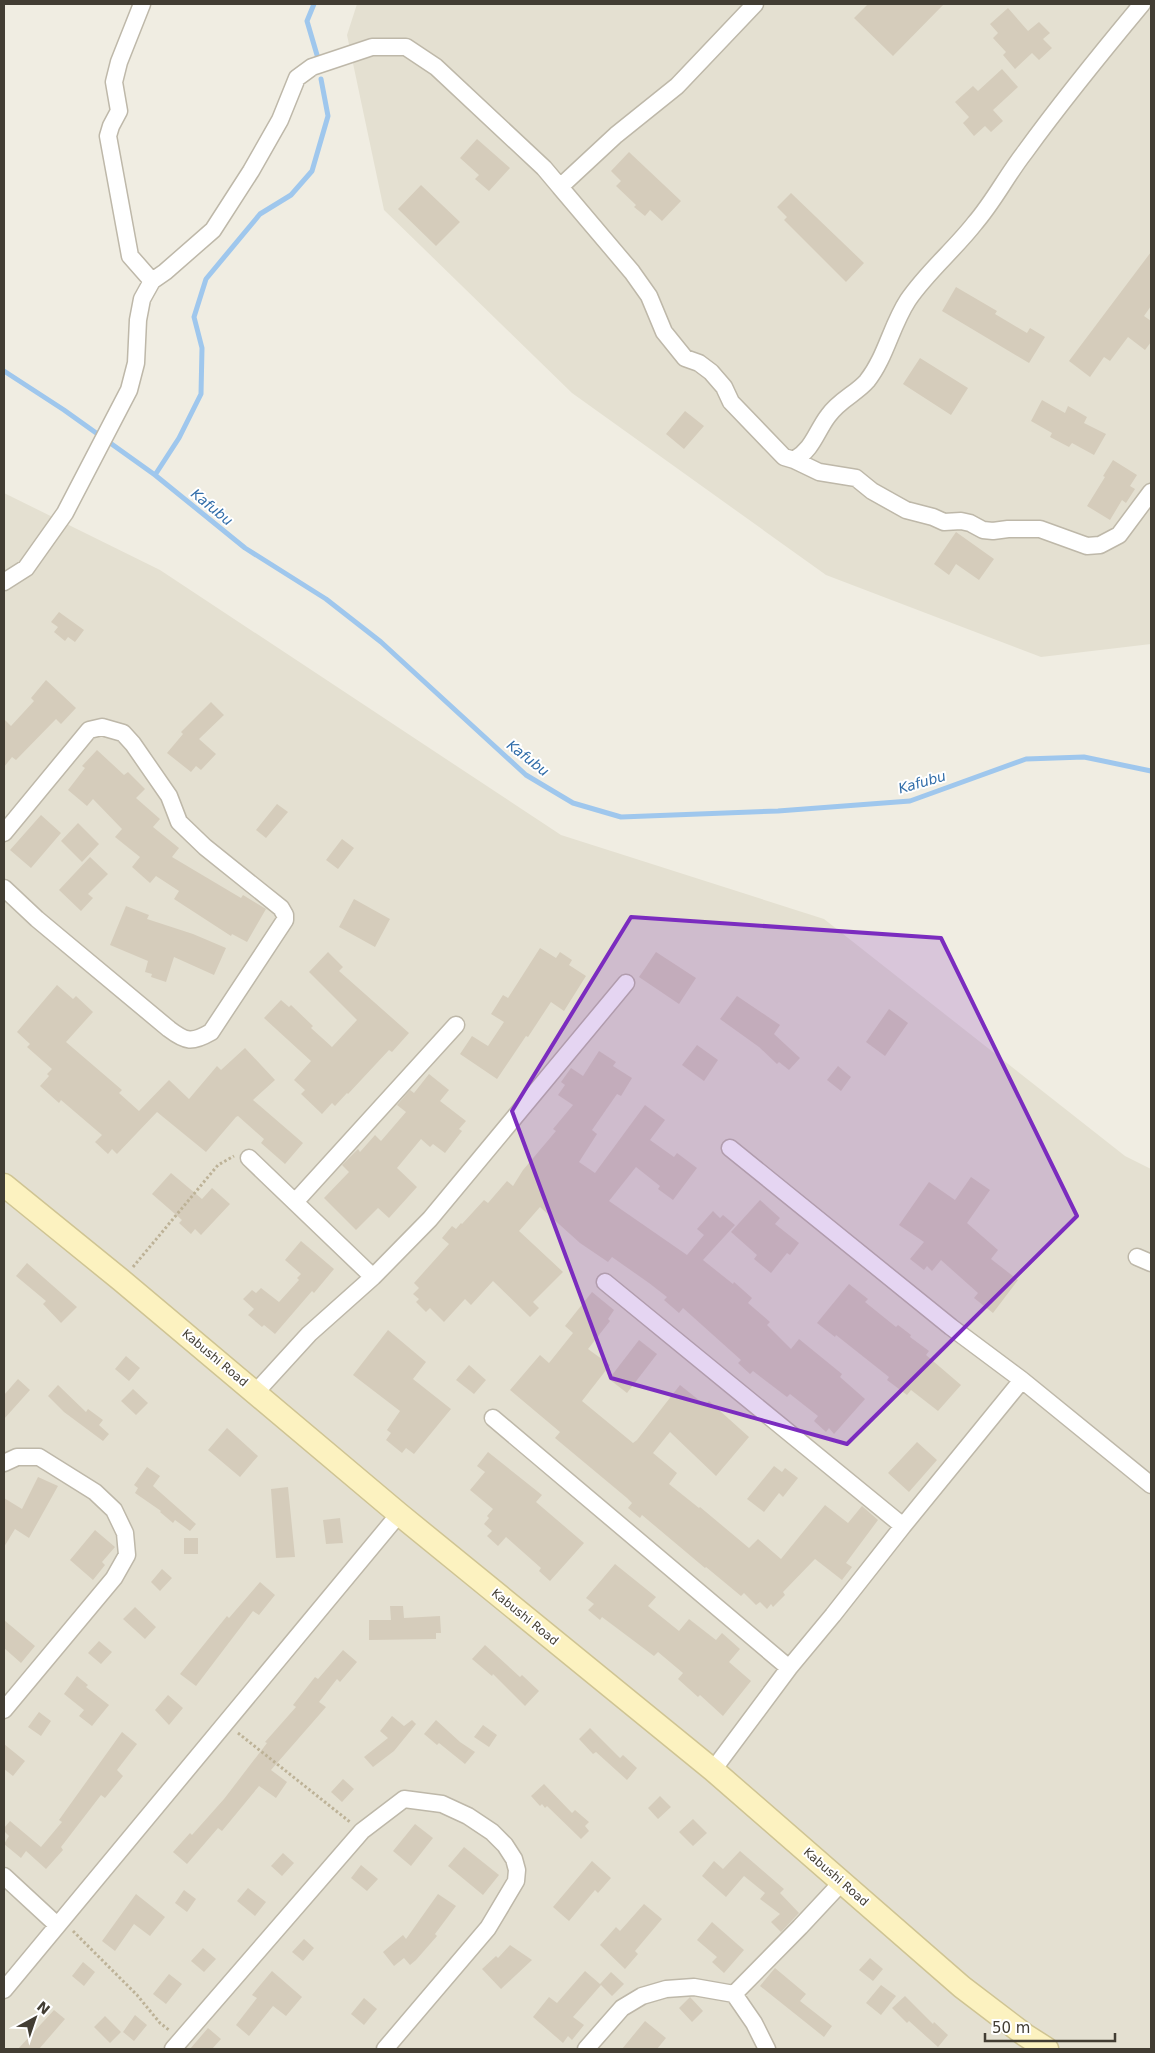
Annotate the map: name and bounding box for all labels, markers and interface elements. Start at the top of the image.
water label: Kafubu [188,485,236,529]
water label: Kafubu [504,737,552,779]
water label: Kafubu [896,768,948,796]
street label: Kabushi Road [179,1326,251,1390]
street label: Kabushi Road [489,1586,561,1648]
street label: Kabushi Road [801,1845,871,1909]
north arrow [10,1993,60,2043]
text: N [34,1998,53,2018]
scale bar [985,2010,1115,2042]
text: 50 m [992,2019,1030,2037]

